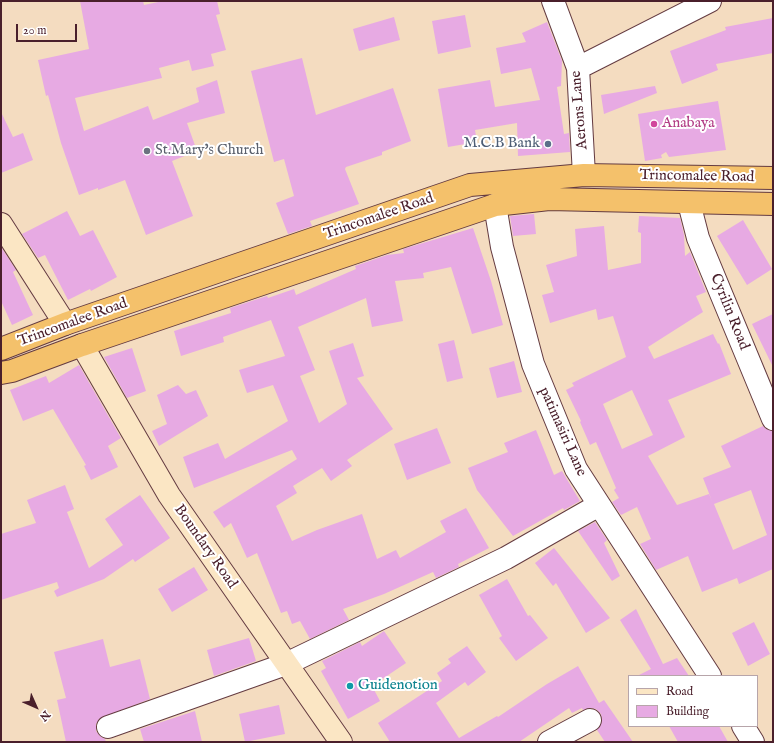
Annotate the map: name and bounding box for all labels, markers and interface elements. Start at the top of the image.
scale bar [18,16,79,42]
text: 20 m [23,23,46,38]
street label: Aerons Lane [568,70,592,150]
place label: Anabaya [662,115,715,133]
marker: Anabaya [649,119,659,129]
place label: M.C.B Bank [463,135,540,153]
marker: M.C.B Bank [543,139,553,149]
place label: St.Mary's Church [155,142,263,160]
marker: St.Mary's Church [142,146,152,156]
street label: Trincomalee Road [639,167,755,187]
street label: Trincomalee Road [322,190,436,244]
street label: Cyrilin Road [705,271,753,353]
street label: Trincomalee Road [16,295,130,351]
street label: patimasiri Lane [534,385,590,479]
street label: Boundary Road [169,502,241,592]
legend [628,675,758,727]
place label: Guidenotion [358,677,438,695]
marker: Guidenotion [345,681,355,691]
text: Road [666,684,693,699]
north arrow [16,687,56,727]
text: Building [666,704,709,719]
text: N [36,707,53,724]

